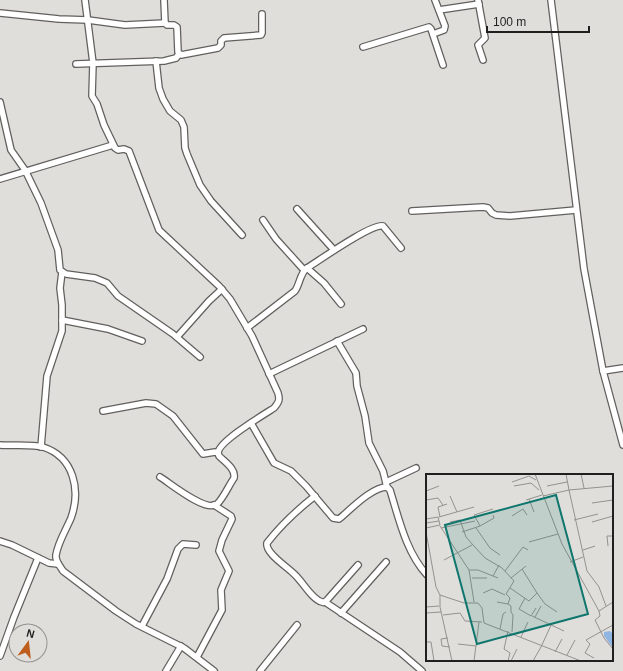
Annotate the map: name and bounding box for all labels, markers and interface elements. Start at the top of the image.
scale bar [487,8,589,34]
text: 100 m [493,15,526,29]
inset map [426,474,613,661]
north arrow [8,623,48,663]
text: N [25,627,36,640]

